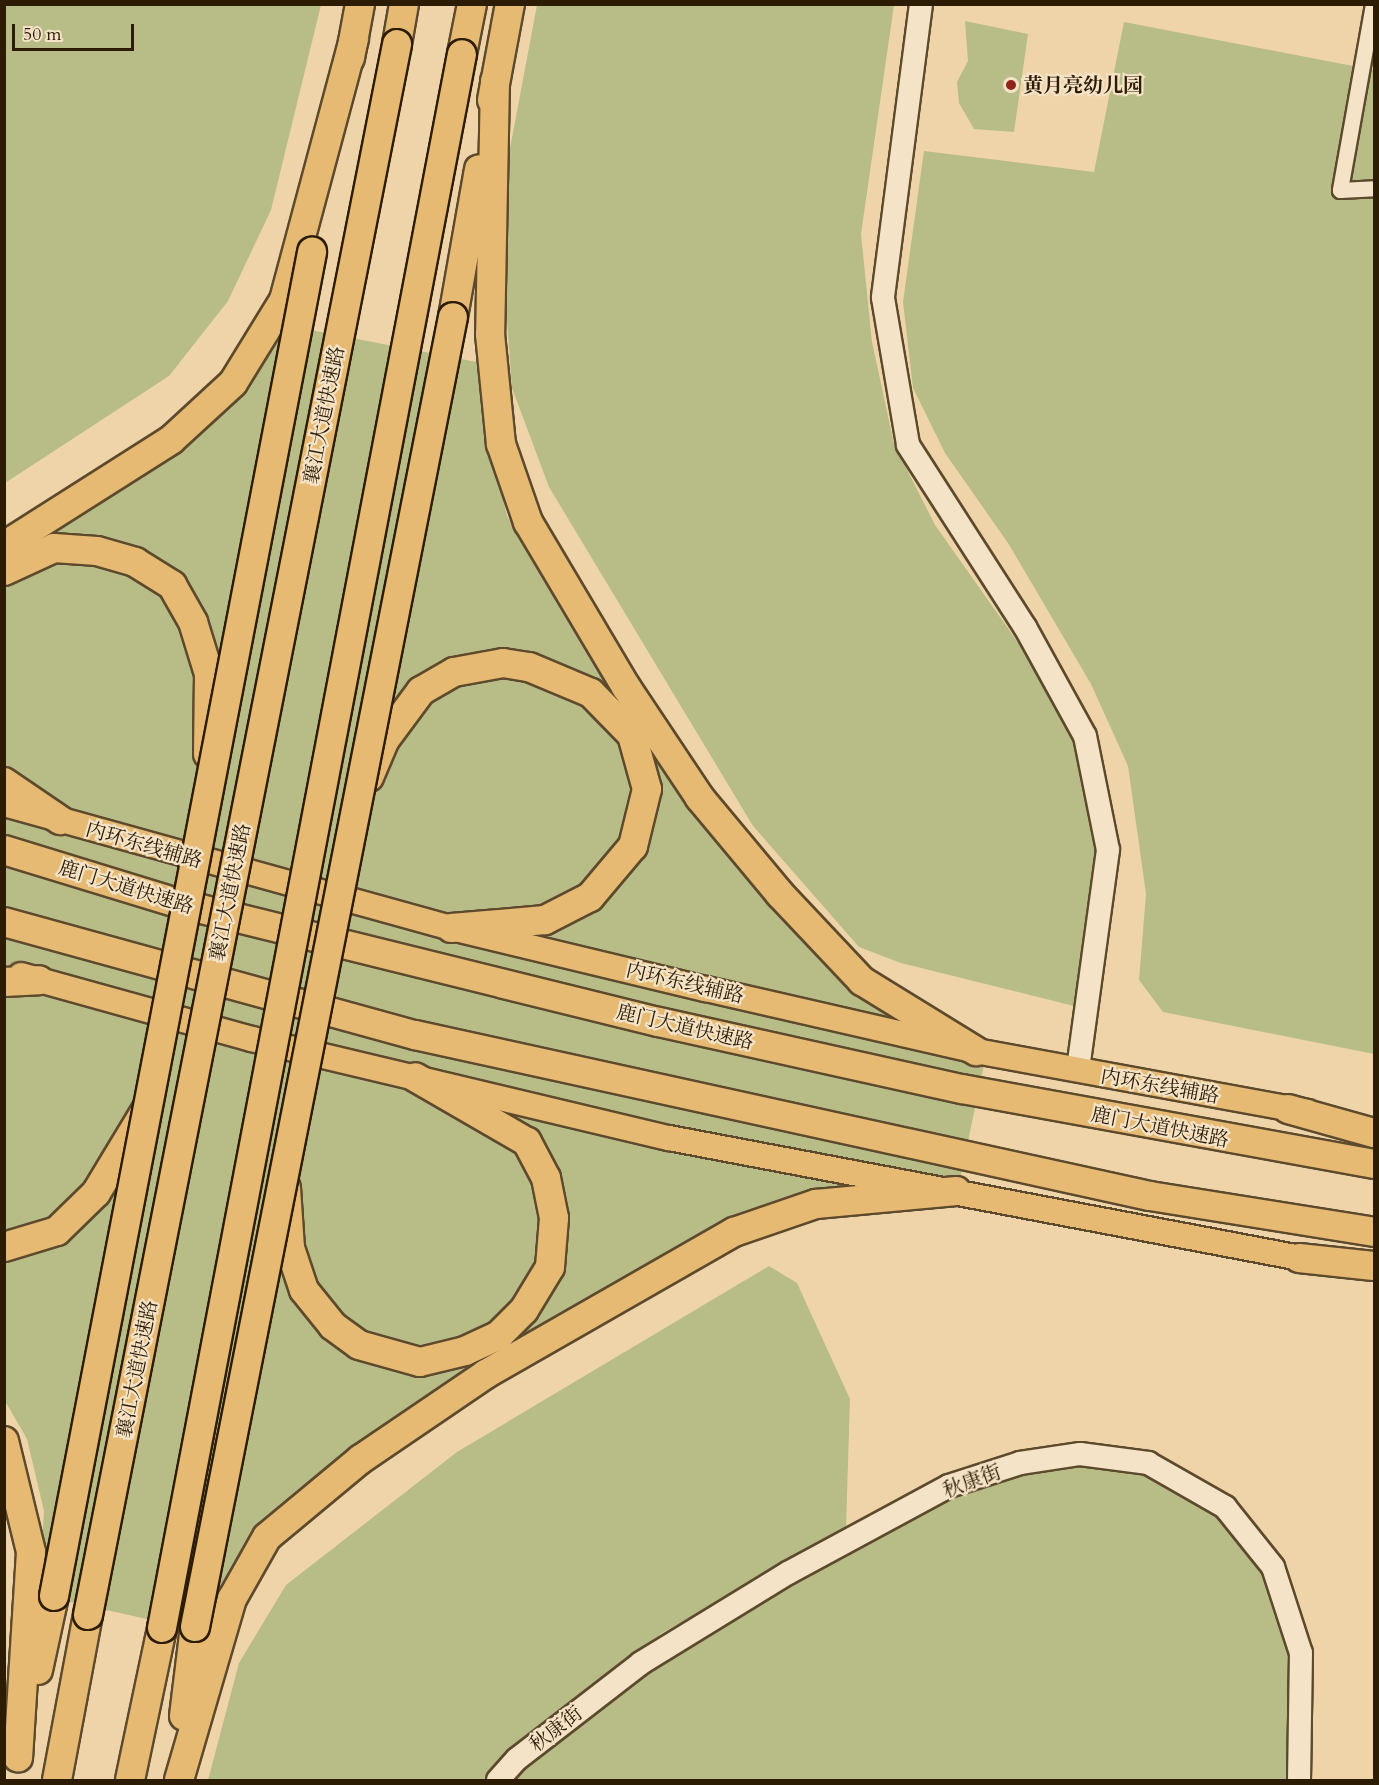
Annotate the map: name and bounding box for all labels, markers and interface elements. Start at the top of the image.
scale bar [15,12,136,50]
text: 50 m [23,22,62,47]
place label: 黄月亮幼儿园 [1023,73,1143,97]
marker: 黄月亮幼儿园 [1004,78,1018,92]
street label: 襄江大道快速路 [299,344,349,486]
street label: 内环东线辅路 [83,817,205,873]
street label: 襄江大道快速路 [205,821,255,963]
street label: 鹿门大道快速路 [56,855,196,919]
street label: 内环东线辅路 [624,958,746,1008]
street label: 鹿门大道快速路 [614,1000,756,1054]
street label: 内环东线辅路 [1099,1064,1221,1108]
street label: 鹿门大道快速路 [1089,1102,1231,1152]
street label: 襄江大道快速路 [112,1298,162,1440]
street label: 秋康街 [940,1459,1004,1503]
street label: 秋康街 [525,1701,587,1757]

